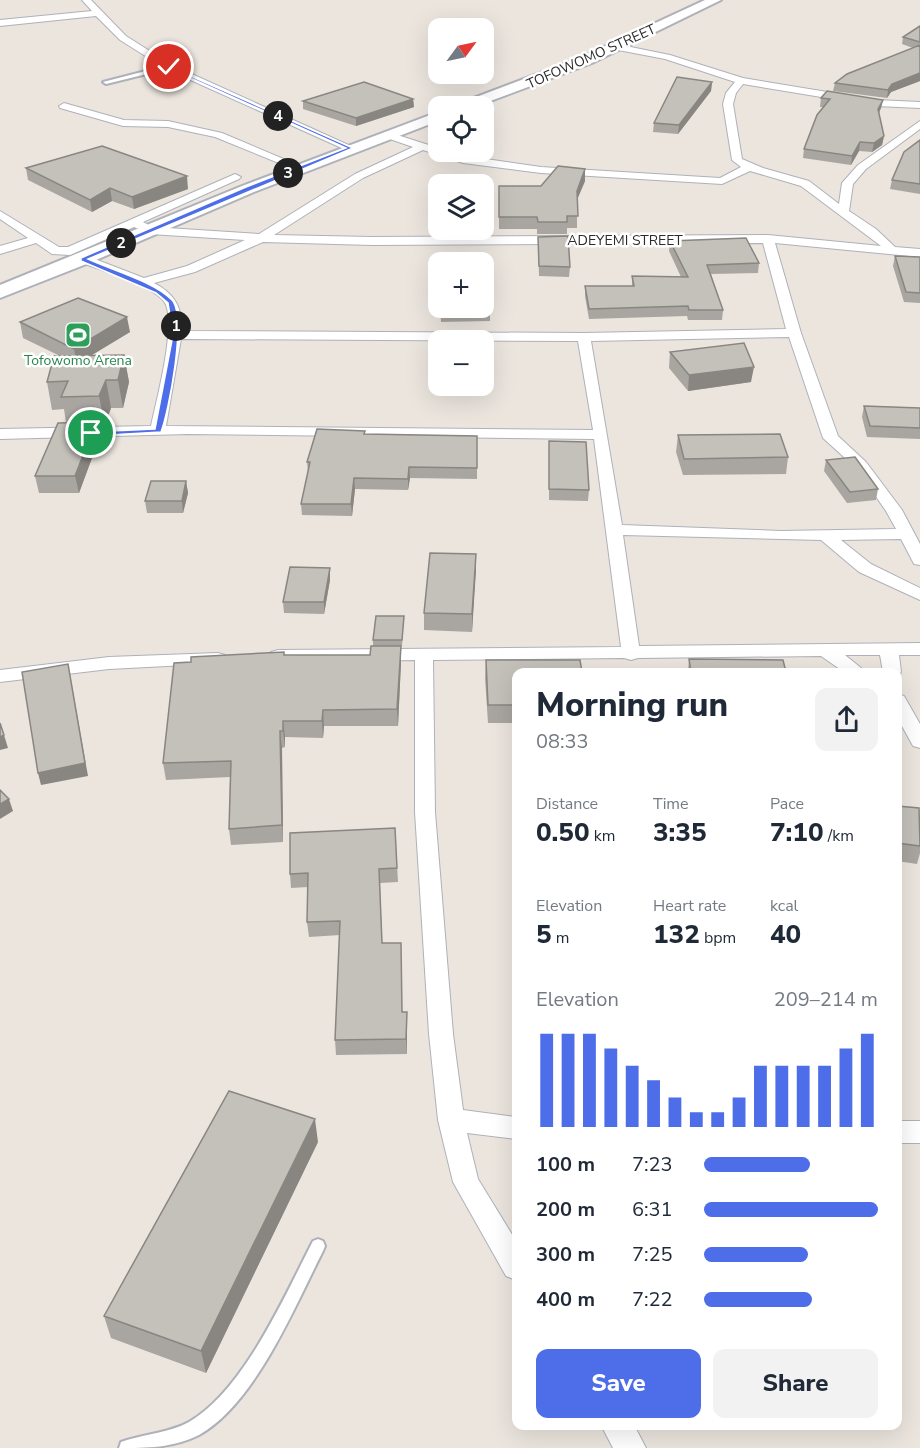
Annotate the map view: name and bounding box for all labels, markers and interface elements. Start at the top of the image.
north arrow [428,18,494,84]
map controls [428,18,494,396]
street label: TOFOWOMO STREET [524,19,659,94]
pin [143,41,194,92]
icon: check [152,50,185,83]
button: locate [428,96,494,162]
pin: 4 [263,101,293,131]
text: 4 [273,105,283,127]
pin: 3 [273,158,303,188]
text: 3 [283,162,293,184]
button: layers [428,174,494,240]
pin: 2 [106,228,136,258]
street label: ADEYEMI STREET [567,231,683,250]
text: 2 [116,232,126,254]
button: + [428,252,494,318]
pin: 1 [161,311,191,341]
text: 1 [171,315,181,337]
sports icon: Tofowomo Arena [63,320,93,350]
button: − [428,330,494,396]
place label: Tofowomo Arena [24,351,132,370]
pin [65,407,116,458]
icon: arrive [74,416,107,449]
text: Morning run [536,683,728,728]
button: share [815,688,878,751]
text: 08:33 [536,728,589,755]
text: Distance [536,793,598,815]
text: Time [653,793,689,815]
text: Pace [770,793,804,815]
text: 0.50 [536,815,590,850]
text: 3:35 [653,815,707,850]
text: 7:10 [770,815,824,850]
text: km [590,825,615,847]
text: /km [824,825,854,847]
text: Elevation [536,895,602,917]
text: Heart rate [653,895,726,917]
text: kcal [770,895,798,917]
text: 5 [536,917,552,952]
text: 132 [653,917,700,952]
text: 40 [770,917,801,952]
text: m [552,927,569,949]
text: bpm [700,927,736,949]
text: Elevation [536,986,619,1013]
text: 209–214 m [774,986,878,1013]
text: 100 m [536,1151,595,1178]
text: 7:23 [632,1151,673,1178]
text: 200 m [536,1196,595,1223]
text: 6:31 [632,1196,673,1223]
text: 300 m [536,1241,595,1268]
text: 7:25 [632,1241,673,1268]
text: 400 m [536,1286,595,1313]
text: 7:22 [632,1286,673,1313]
button: Save [536,1349,701,1418]
button: Share [713,1349,878,1418]

